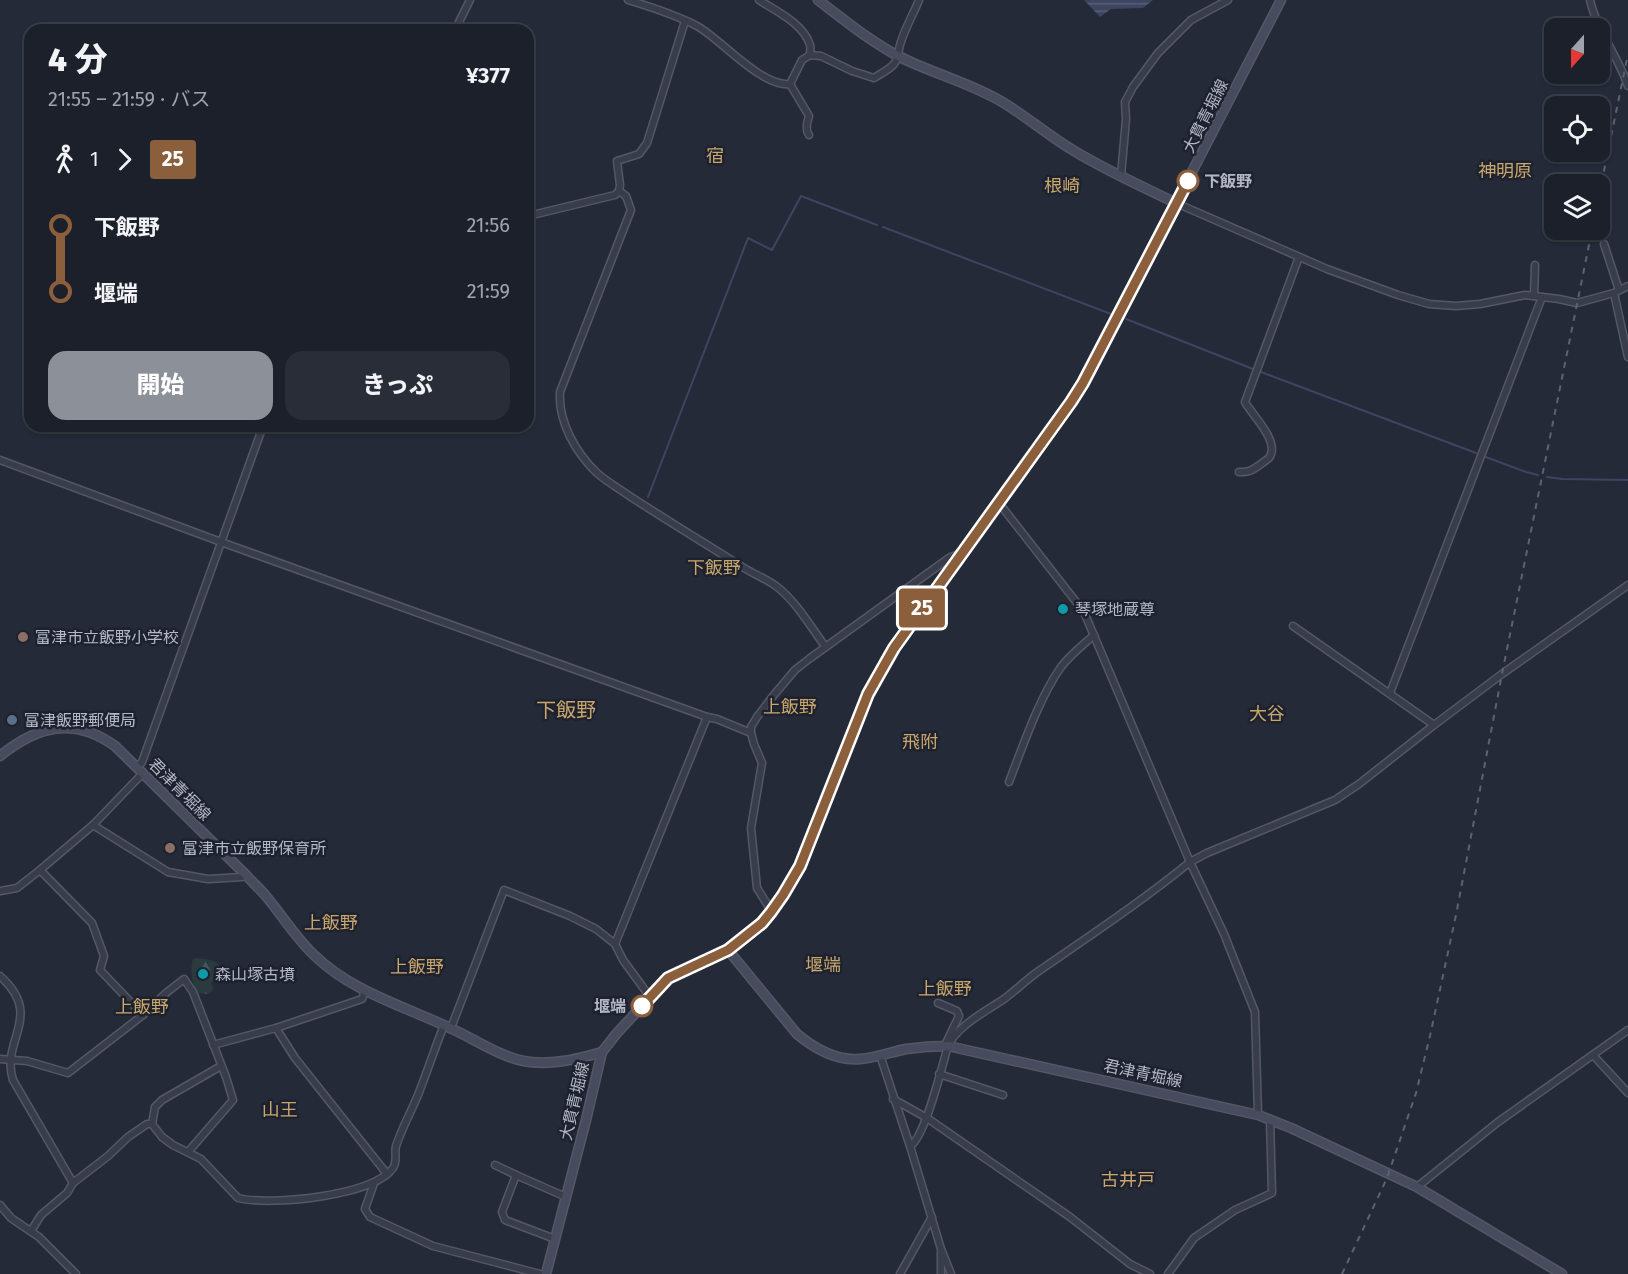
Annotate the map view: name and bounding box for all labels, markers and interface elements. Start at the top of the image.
north arrow [1544,18,1610,84]
map controls [1544,18,1610,240]
text: 4 分 [48,40,108,80]
text: ¥377 [466,62,510,89]
street label: 大貫青堀線 [1179,76,1232,156]
text: 21:55 – 21:59 · バス [48,87,210,111]
button: locate [1544,96,1610,162]
icon: walk [48,143,81,176]
icon: forward [108,143,141,176]
district label: 宿 [706,145,724,167]
text: 25 [162,146,184,172]
text: 1 [90,147,99,171]
district label: 神明原 [1478,160,1532,182]
marker: 下飯野 [1177,170,1199,192]
place label: 下飯野 [1204,172,1252,191]
button: layers [1544,174,1610,240]
district label: 根崎 [1044,175,1080,197]
text: 21:56 [466,213,510,237]
text: 下飯野 [94,214,160,241]
text: 21:59 [467,279,510,303]
text: 堰端 [94,280,138,307]
button: 開始 [48,351,273,420]
button: きっぷ [285,351,510,420]
district label: 下飯野 [687,557,741,579]
line badge: 25 [895,588,949,628]
text: 25 [911,595,933,621]
place label: 琴塚地蔵尊 [1075,600,1155,619]
marker: 琴塚地蔵尊 [1056,602,1070,616]
place label: 富津市立飯野小学校 [35,628,179,647]
marker: 富津市立飯野小学校 [16,630,30,644]
district label: 上飯野 [763,696,817,718]
district label: 下飯野 [536,698,596,722]
district label: 大谷 [1249,703,1285,725]
place label: 富津飯野郵便局 [24,711,136,730]
marker: 富津飯野郵便局 [5,713,19,727]
district label: 飛附 [902,731,938,753]
street label: 君津青堀線 [145,754,215,824]
place label: 富津市立飯野保育所 [182,839,326,858]
marker: 富津市立飯野保育所 [163,841,177,855]
district label: 上飯野 [304,912,358,934]
district label: 堰端 [805,954,841,976]
district label: 上飯野 [390,956,444,978]
place label: 森山塚古墳 [215,965,295,984]
marker: 森山塚古墳 [196,967,210,981]
district label: 上飯野 [918,978,972,1000]
marker: 堰端 [631,995,653,1017]
district label: 上飯野 [115,996,169,1018]
place label: 堰端 [594,997,626,1016]
street label: 君津青堀線 [1102,1056,1184,1091]
street label: 大貫青堀線 [556,1060,593,1142]
district label: 山王 [262,1099,298,1121]
district label: 古井戸 [1101,1169,1155,1191]

